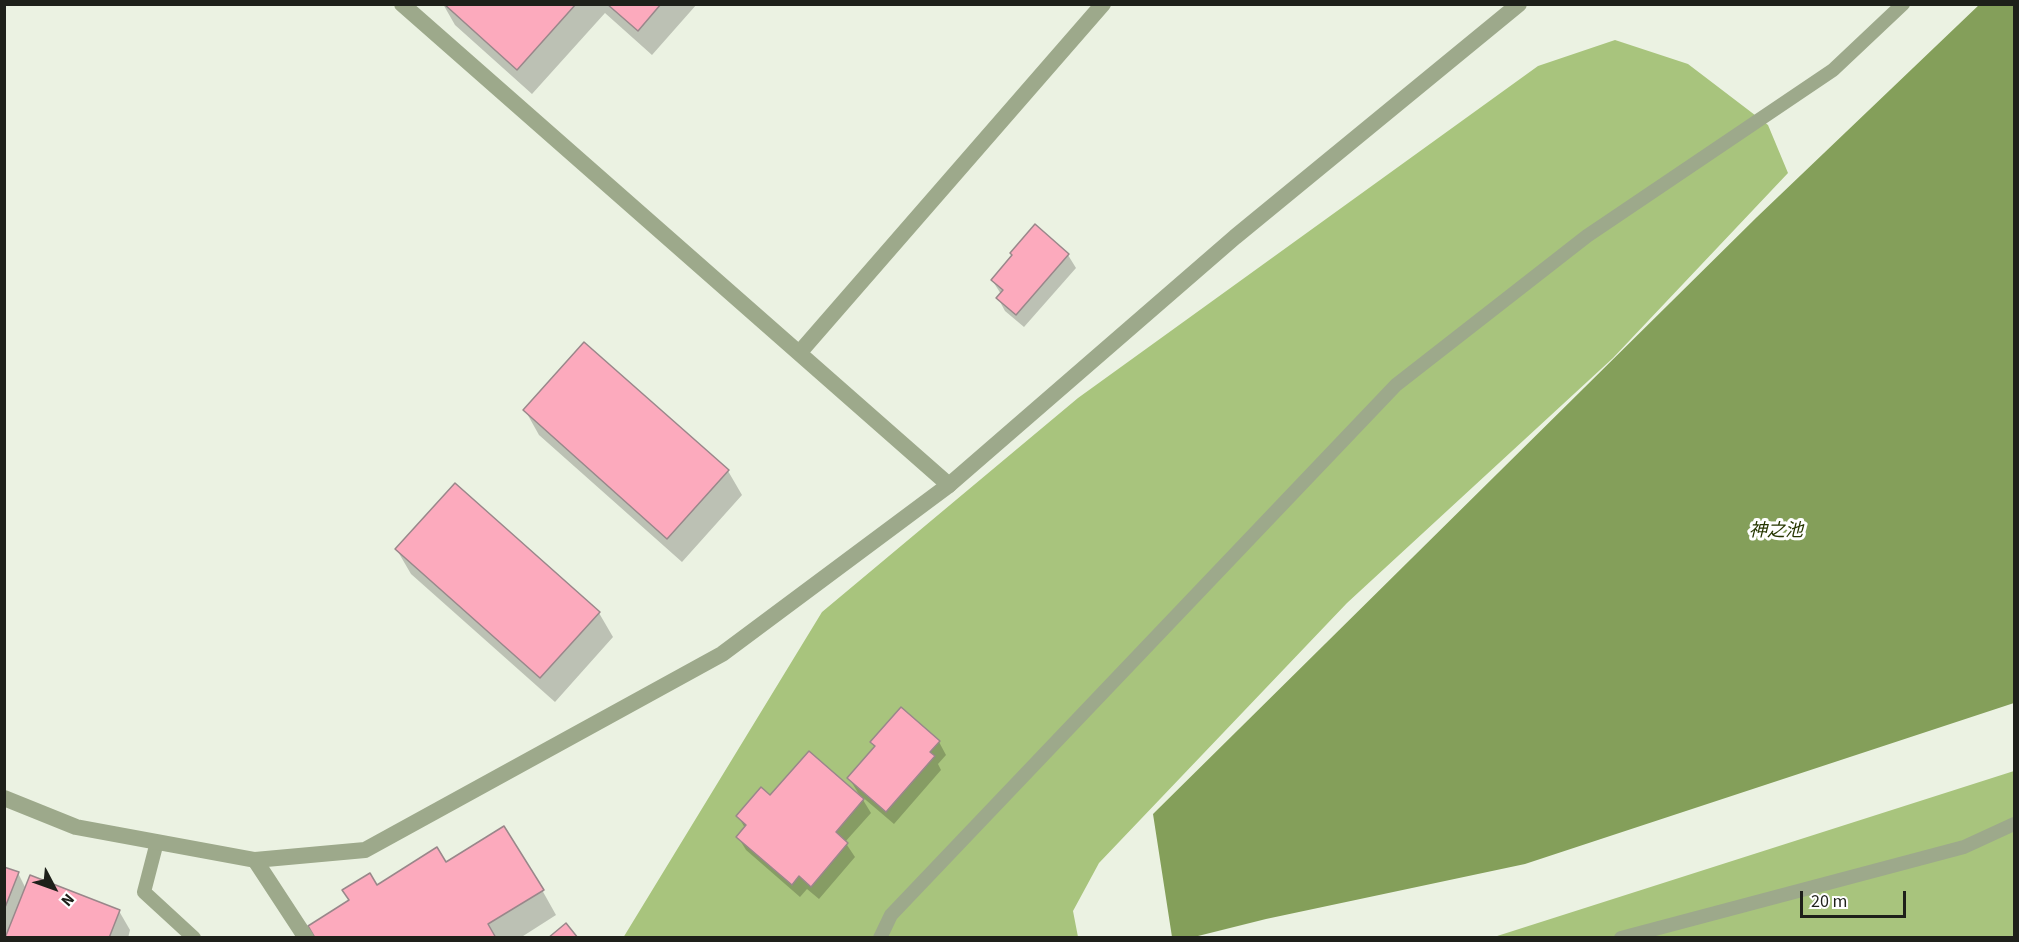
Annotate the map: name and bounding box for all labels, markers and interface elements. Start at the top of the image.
water label: 神之池 [1749,521,1803,543]
north arrow [24,858,84,918]
scale bar [1803,879,1910,917]
text: N [56,889,79,911]
text: 20 m [1811,889,1847,914]

